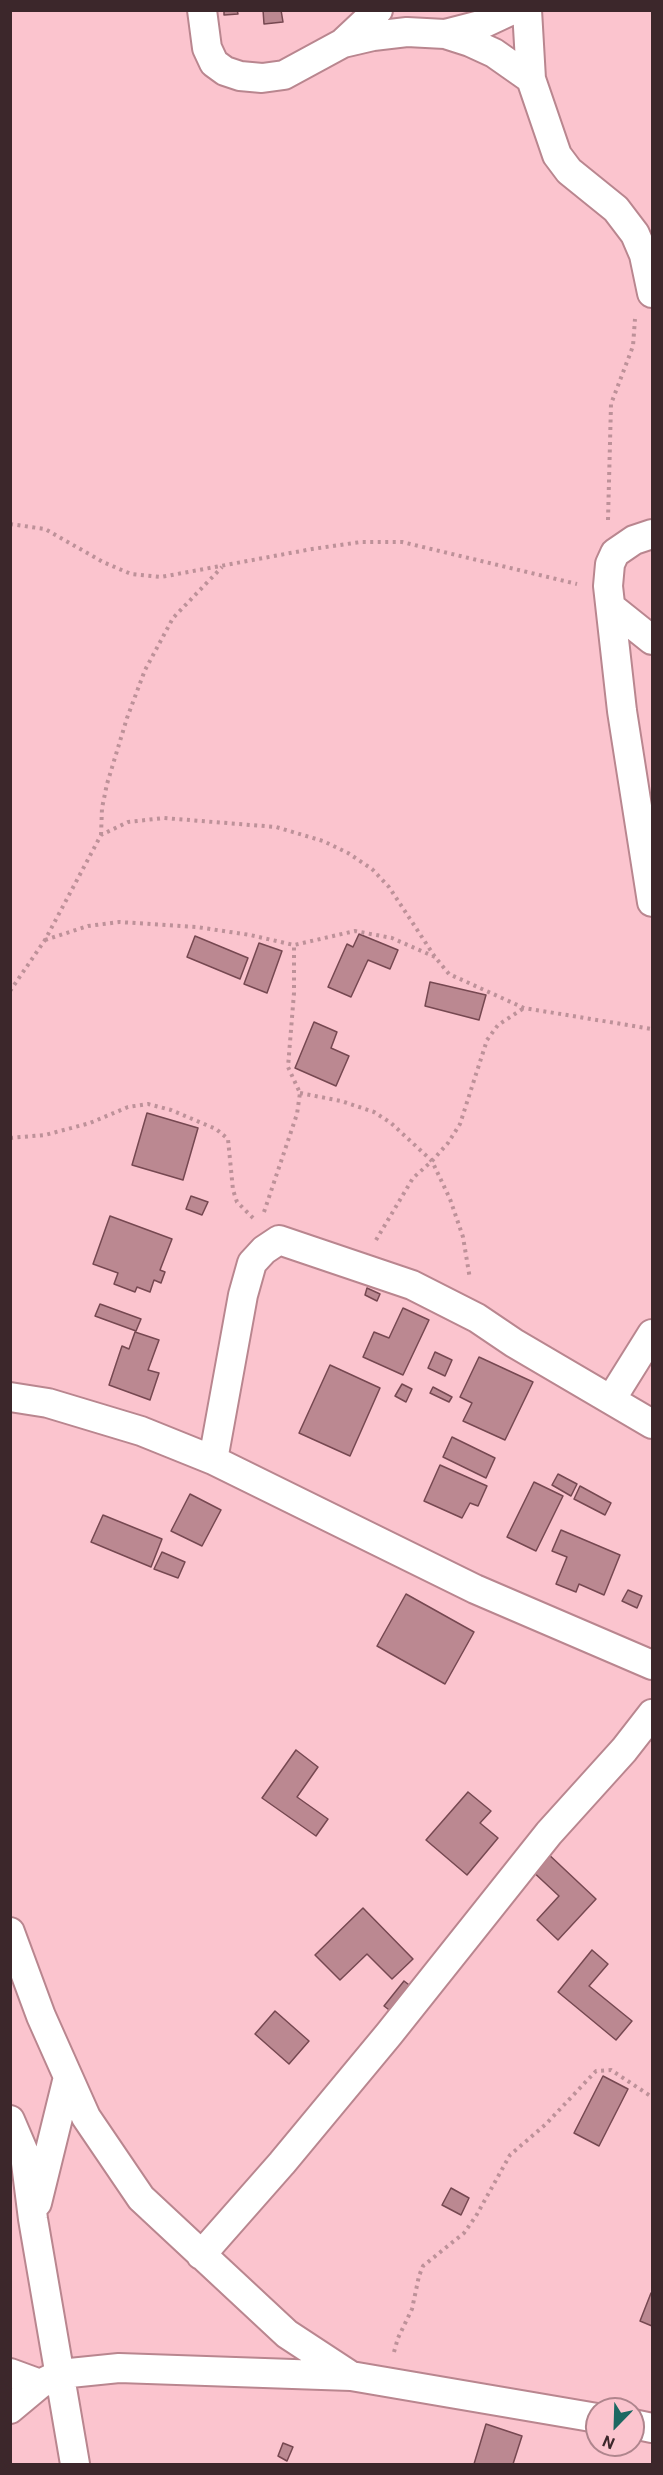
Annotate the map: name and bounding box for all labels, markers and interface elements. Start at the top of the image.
north arrow [585,2397,645,2457]
text: N [600,2431,617,2453]

